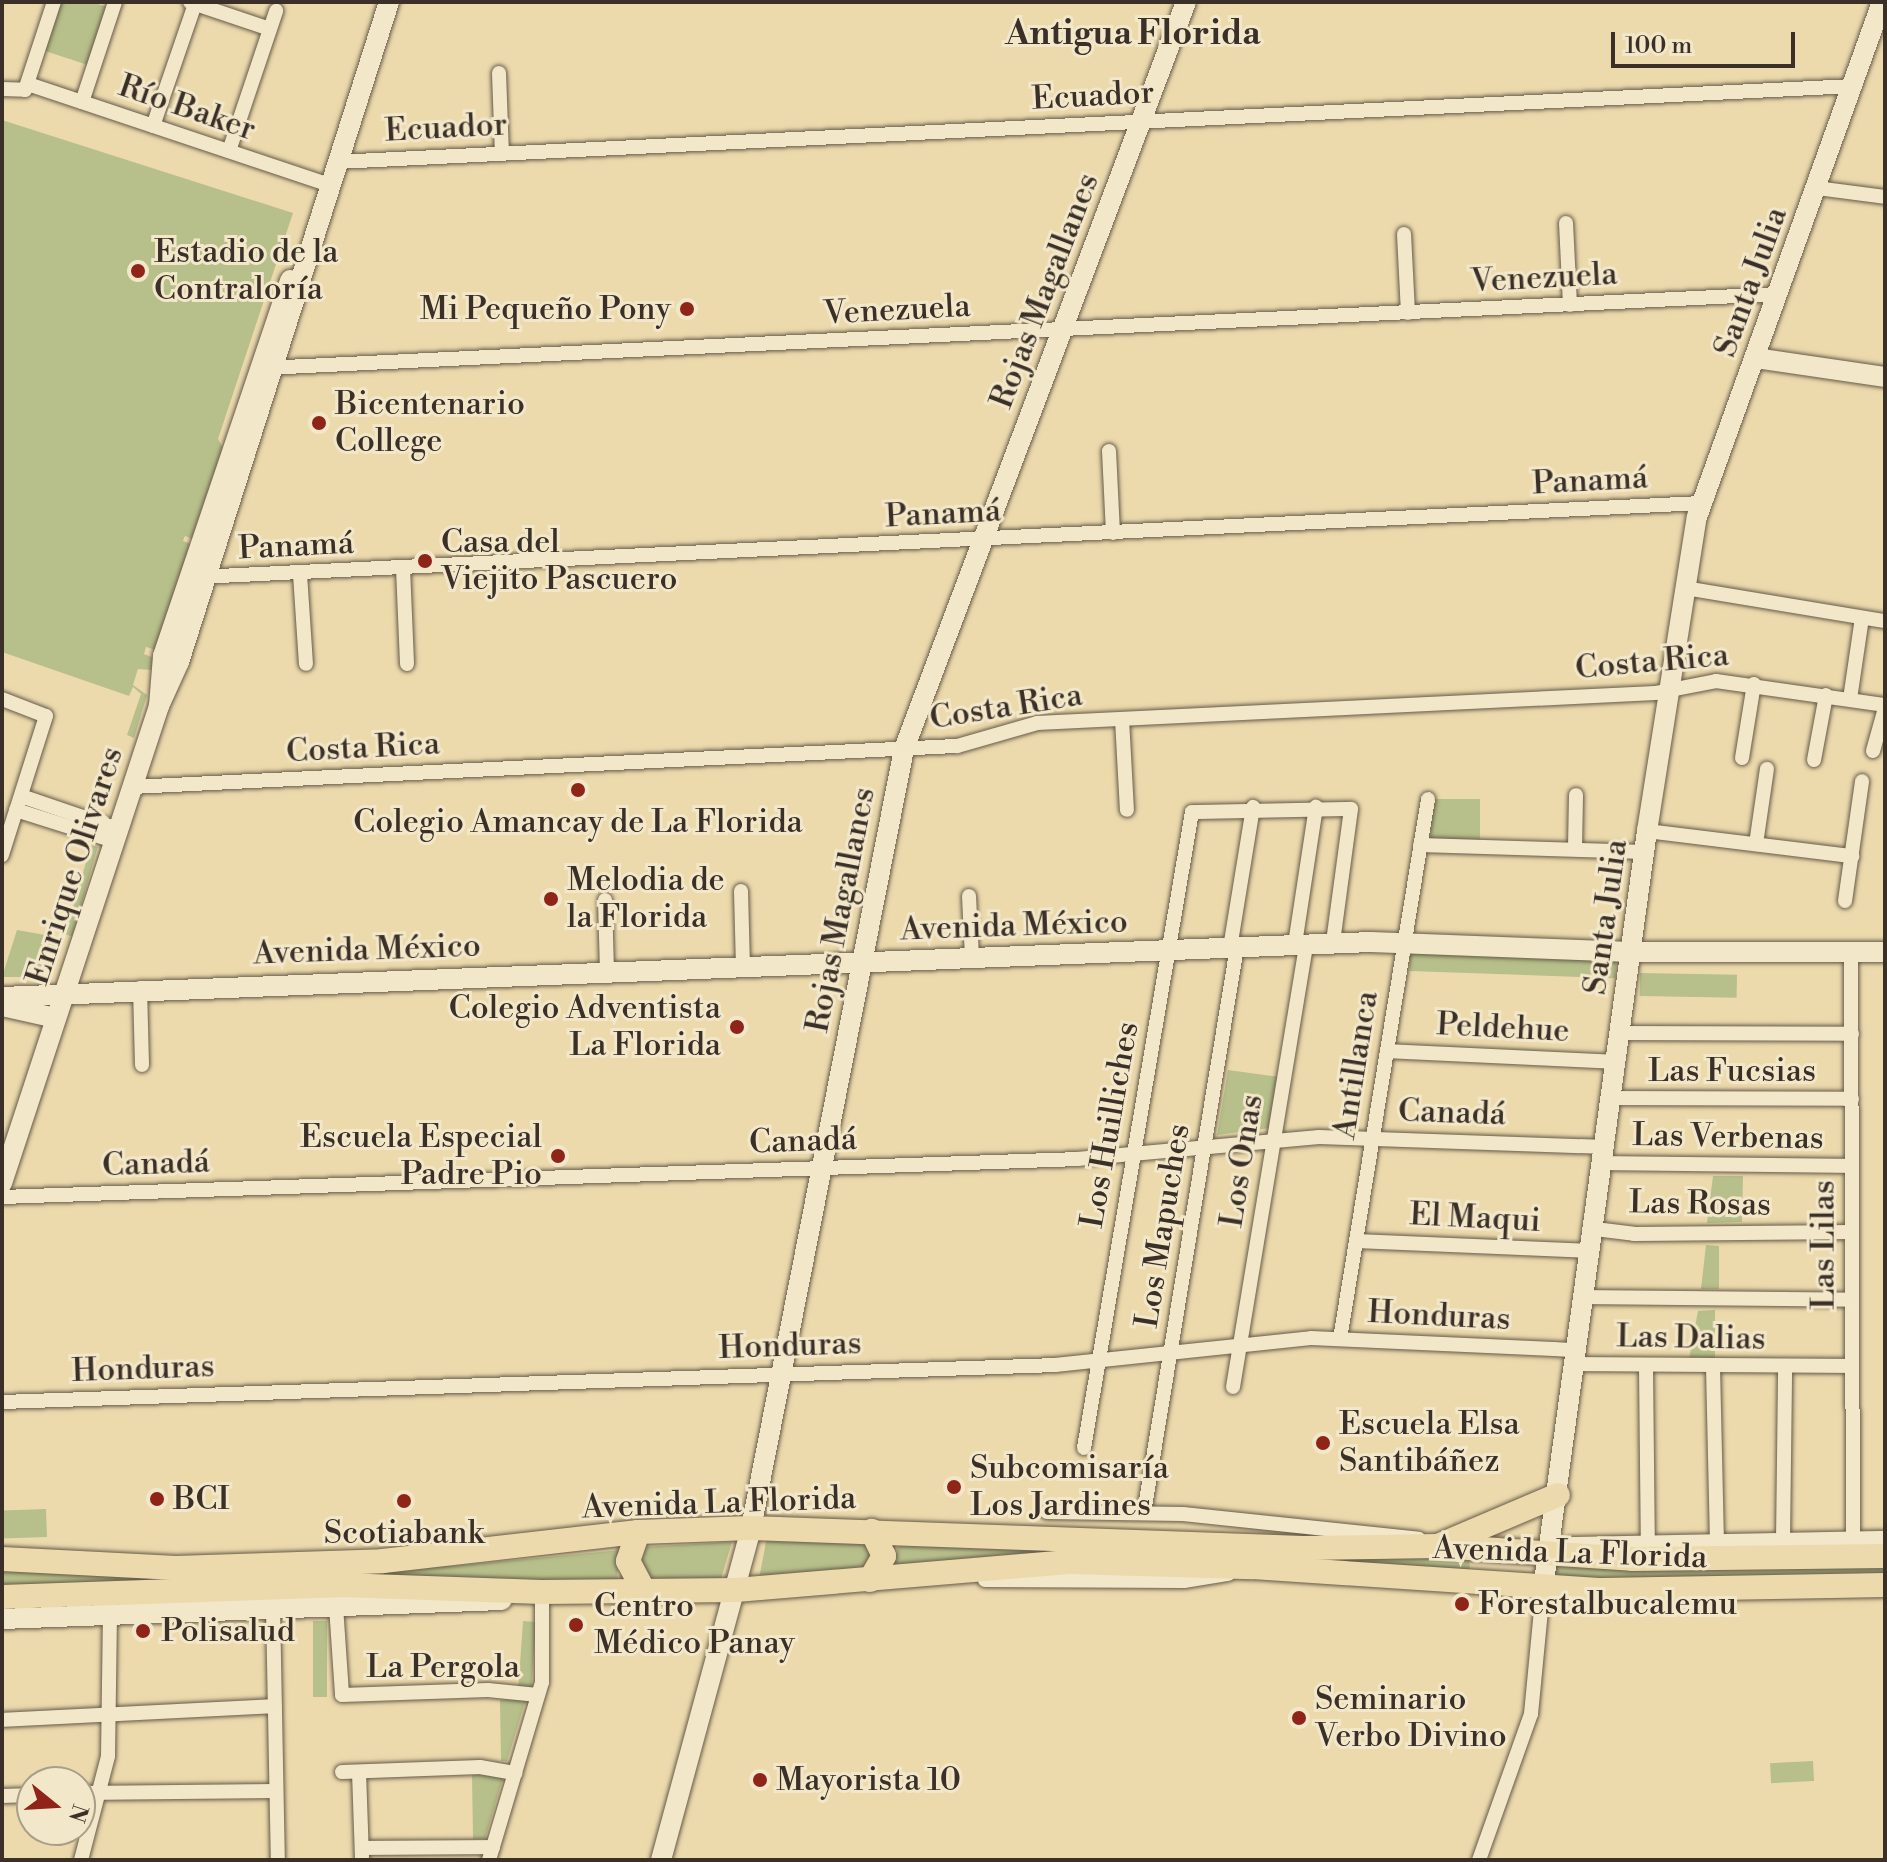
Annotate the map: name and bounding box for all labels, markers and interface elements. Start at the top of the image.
district label: Antigua Florida [1005,15,1261,55]
scale bar [1615,16,1799,66]
text: 100 m [1625,31,1692,61]
street label: Río Baker [113,67,261,149]
street label: Ecuador [1031,74,1155,118]
street label: Ecuador [384,106,508,150]
street label: Rojas Magallanes [982,168,1108,414]
street label: Santa Julia [1706,202,1796,362]
place label: Estadio de la Contraloría [154,234,338,309]
street label: Venezuela [1470,255,1618,301]
marker: Estadio de la Contraloría [129,262,147,280]
street label: Venezuela [823,287,971,333]
place label: Mi Pequeño Pony [420,290,671,328]
marker: Mi Pequeño Pony [678,300,696,318]
place label: Bicentenario College [335,386,525,461]
marker: Bicentenario College [310,414,328,432]
street label: Panamá [1531,459,1649,503]
street label: Panamá [884,492,1002,536]
street label: Panamá [237,524,355,568]
place label: Casa del Viejito Pascuero [441,524,677,599]
marker: Casa del Viejito Pascuero [416,552,434,570]
street label: Costa Rica [1574,636,1730,688]
street label: Costa Rica [927,676,1085,738]
street label: Costa Rica [285,725,441,771]
street label: Enrique Olivares [18,742,132,990]
marker: Colegio Amancay de La Florida [569,781,587,799]
street label: Rojas Magallanes [798,784,884,1036]
place label: Colegio Amancay de La Florida [353,803,803,841]
street label: Santa Julia [1576,837,1636,997]
place label: Melodia de la Florida [567,862,725,937]
marker: Melodia de la Florida [542,890,560,908]
street label: Avenida México [899,903,1129,949]
street label: Avenida México [252,927,482,973]
street label: Antillanca [1325,988,1387,1142]
place label: Colegio Adventista La Florida [449,990,721,1065]
street label: Peldehue [1435,1005,1571,1051]
marker: Colegio Adventista La Florida [728,1018,746,1036]
street label: Los Huilliches [1073,1019,1147,1231]
street label: Las Fucsias [1648,1052,1816,1090]
street label: Los Onas [1213,1092,1271,1230]
street label: Canadá [1397,1092,1507,1134]
street label: Las Verbenas [1632,1116,1824,1158]
place label: Escuela Especial Padre Pio [300,1119,542,1194]
street label: Canadá [748,1120,858,1162]
street label: Los Mapuches [1128,1121,1198,1331]
street label: Canadá [101,1143,211,1185]
marker: Escuela Especial Padre Pio [549,1147,567,1165]
street label: Las Lilas [1805,1180,1843,1310]
street label: Las Rosas [1629,1184,1771,1224]
street label: El Maqui [1408,1195,1542,1241]
street label: Honduras [1367,1293,1511,1339]
street label: Las Dalias [1616,1318,1766,1358]
street label: Honduras [718,1324,862,1368]
street label: Honduras [71,1347,215,1391]
place label: Escuela Elsa Santibáñez [1339,1406,1520,1481]
marker: Escuela Elsa Santibáñez [1314,1434,1332,1452]
place label: Subcomisaría Los Jardines [970,1450,1169,1525]
marker: Subcomisaría Los Jardines [945,1478,963,1496]
street label: Avenida La Florida [581,1479,857,1527]
place label: BCI [173,1480,230,1518]
marker: BCI [148,1490,166,1508]
marker: Scotiabank [395,1492,413,1510]
place label: Scotiabank [324,1514,484,1552]
street label: Avenida La Florida [1432,1529,1708,1577]
place label: Forestalbucalemu [1478,1585,1737,1623]
place label: Centro Médico Panay [594,1588,795,1663]
marker: Forestalbucalemu [1453,1595,1471,1613]
place label: Polisalud [161,1612,295,1650]
marker: Centro Médico Panay [565,1614,587,1636]
marker: Polisalud [132,1620,154,1642]
street label: La Pergola [366,1648,520,1686]
place label: Seminario Verbo Divino [1315,1681,1507,1756]
marker: Seminario Verbo Divino [1290,1709,1308,1727]
place label: Mayorista 10 [776,1761,961,1799]
north arrow [16,1766,96,1846]
marker: Mayorista 10 [751,1771,769,1789]
text: N [62,1801,93,1825]

